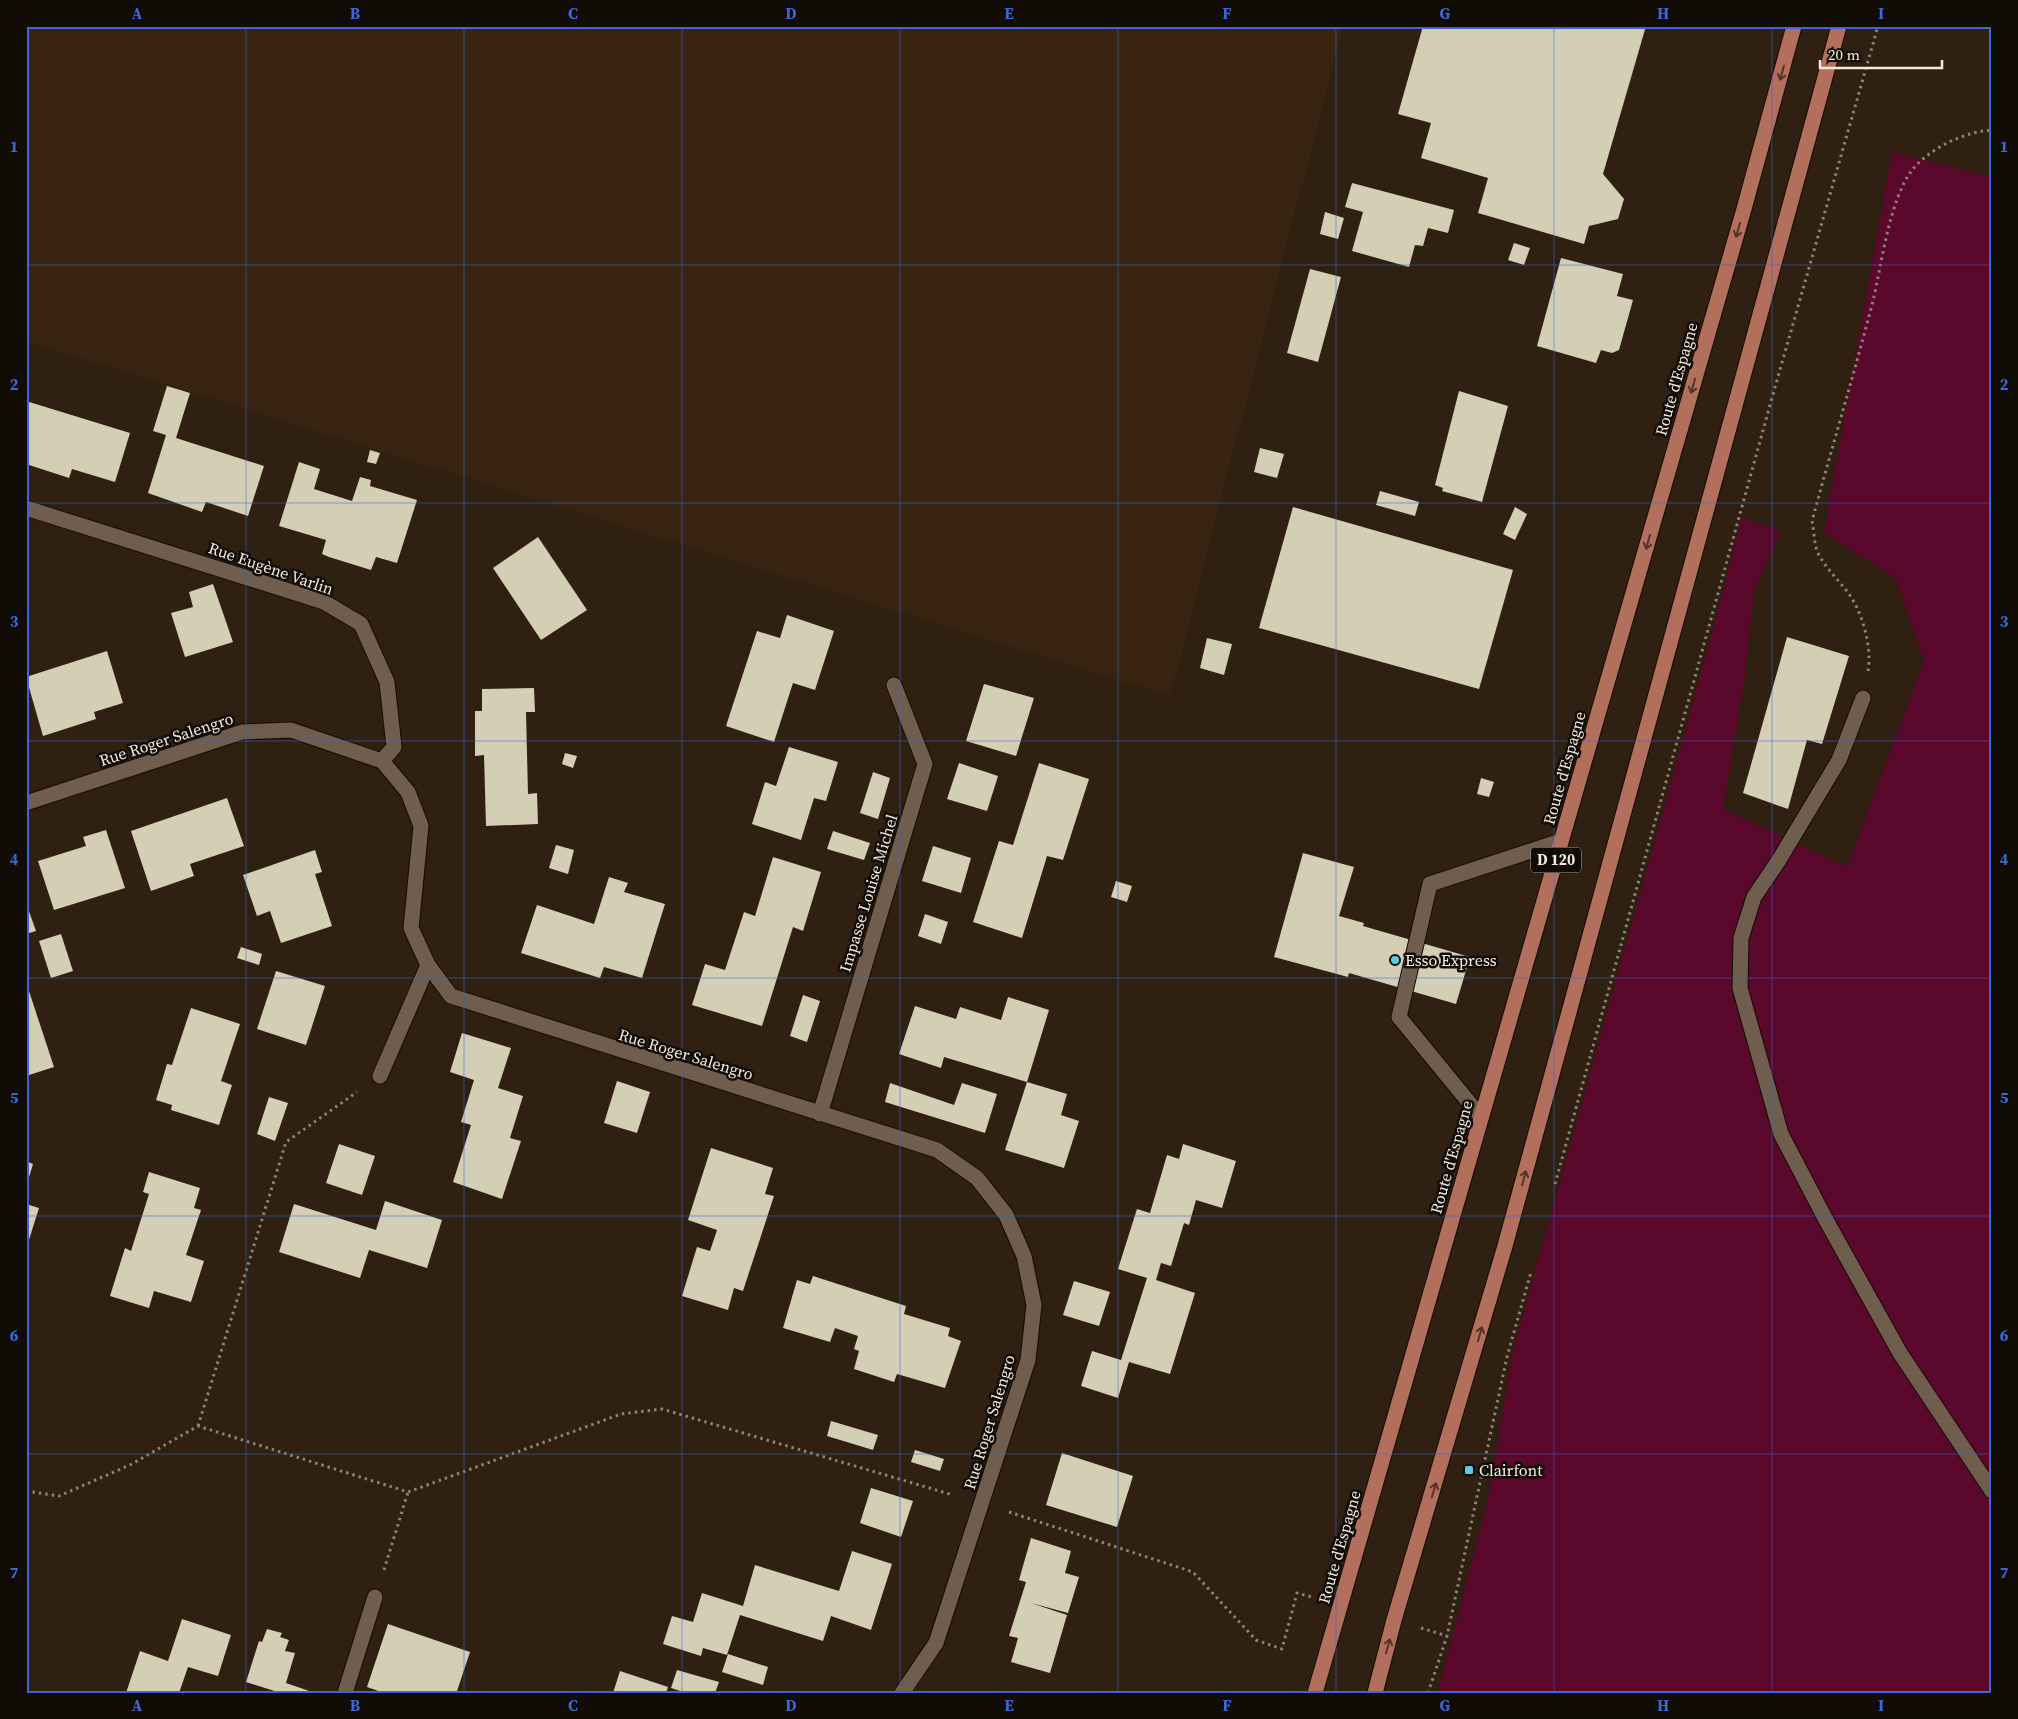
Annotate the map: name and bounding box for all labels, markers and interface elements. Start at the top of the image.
text: A [132,2,143,24]
text: B [350,2,361,24]
text: C [568,2,578,24]
text: D [785,2,797,24]
text: E [1004,2,1014,24]
text: F [1222,2,1232,24]
text: G [1440,2,1451,24]
text: H [1657,2,1669,24]
text: I [1878,2,1884,24]
scale bar [1820,38,1943,70]
text: 20 m [1828,44,1860,65]
one-way arrow [1776,65,1786,81]
text: 1 [10,135,18,157]
text: 1 [2000,135,2008,157]
one-way arrow [1733,221,1742,237]
street label: Route d'Espagne [1649,320,1703,438]
text: 2 [10,373,19,395]
text: 2 [2000,373,2009,395]
one-way arrow [1687,377,1697,393]
one-way arrow [1642,534,1652,550]
street label: Rue Eugène Varlin [206,536,337,600]
text: 3 [10,610,19,632]
text: 3 [2000,610,2009,632]
street label: Rue Roger Salengro [96,707,236,771]
street label: Route d'Espagne [1537,709,1591,827]
street label: Impasse Louise Michel [834,811,903,974]
text: 4 [10,848,19,870]
road number: D 120 [1531,848,1581,872]
text: 4 [2000,848,2009,870]
place label: Esso Express [1405,949,1497,971]
marker: Esso Express [1389,954,1401,966]
street label: Rue Roger Salengro [616,1023,756,1085]
text: 5 [10,1086,19,1108]
text: 5 [2000,1086,2009,1108]
street label: Route d'Espagne [1424,1098,1478,1216]
one-way arrow [1520,1170,1529,1186]
text: 6 [10,1324,19,1346]
text: 6 [2000,1324,2009,1346]
one-way arrow [1475,1326,1485,1342]
street label: Rue Roger Salengro [958,1352,1020,1492]
place label: Clairfont [1479,1459,1543,1481]
marker: Clairfont [1463,1464,1475,1476]
one-way arrow [1430,1482,1440,1498]
street label: Route d'Espagne [1312,1488,1366,1606]
text: 7 [10,1561,19,1583]
text: 7 [2000,1561,2009,1583]
one-way arrow [1384,1638,1393,1654]
text: A [132,1694,143,1716]
text: B [350,1694,361,1716]
text: C [568,1694,578,1716]
text: D [785,1694,797,1716]
text: E [1004,1694,1014,1716]
text: F [1222,1694,1232,1716]
text: G [1440,1694,1451,1716]
text: H [1657,1694,1669,1716]
text: I [1878,1694,1884,1716]

